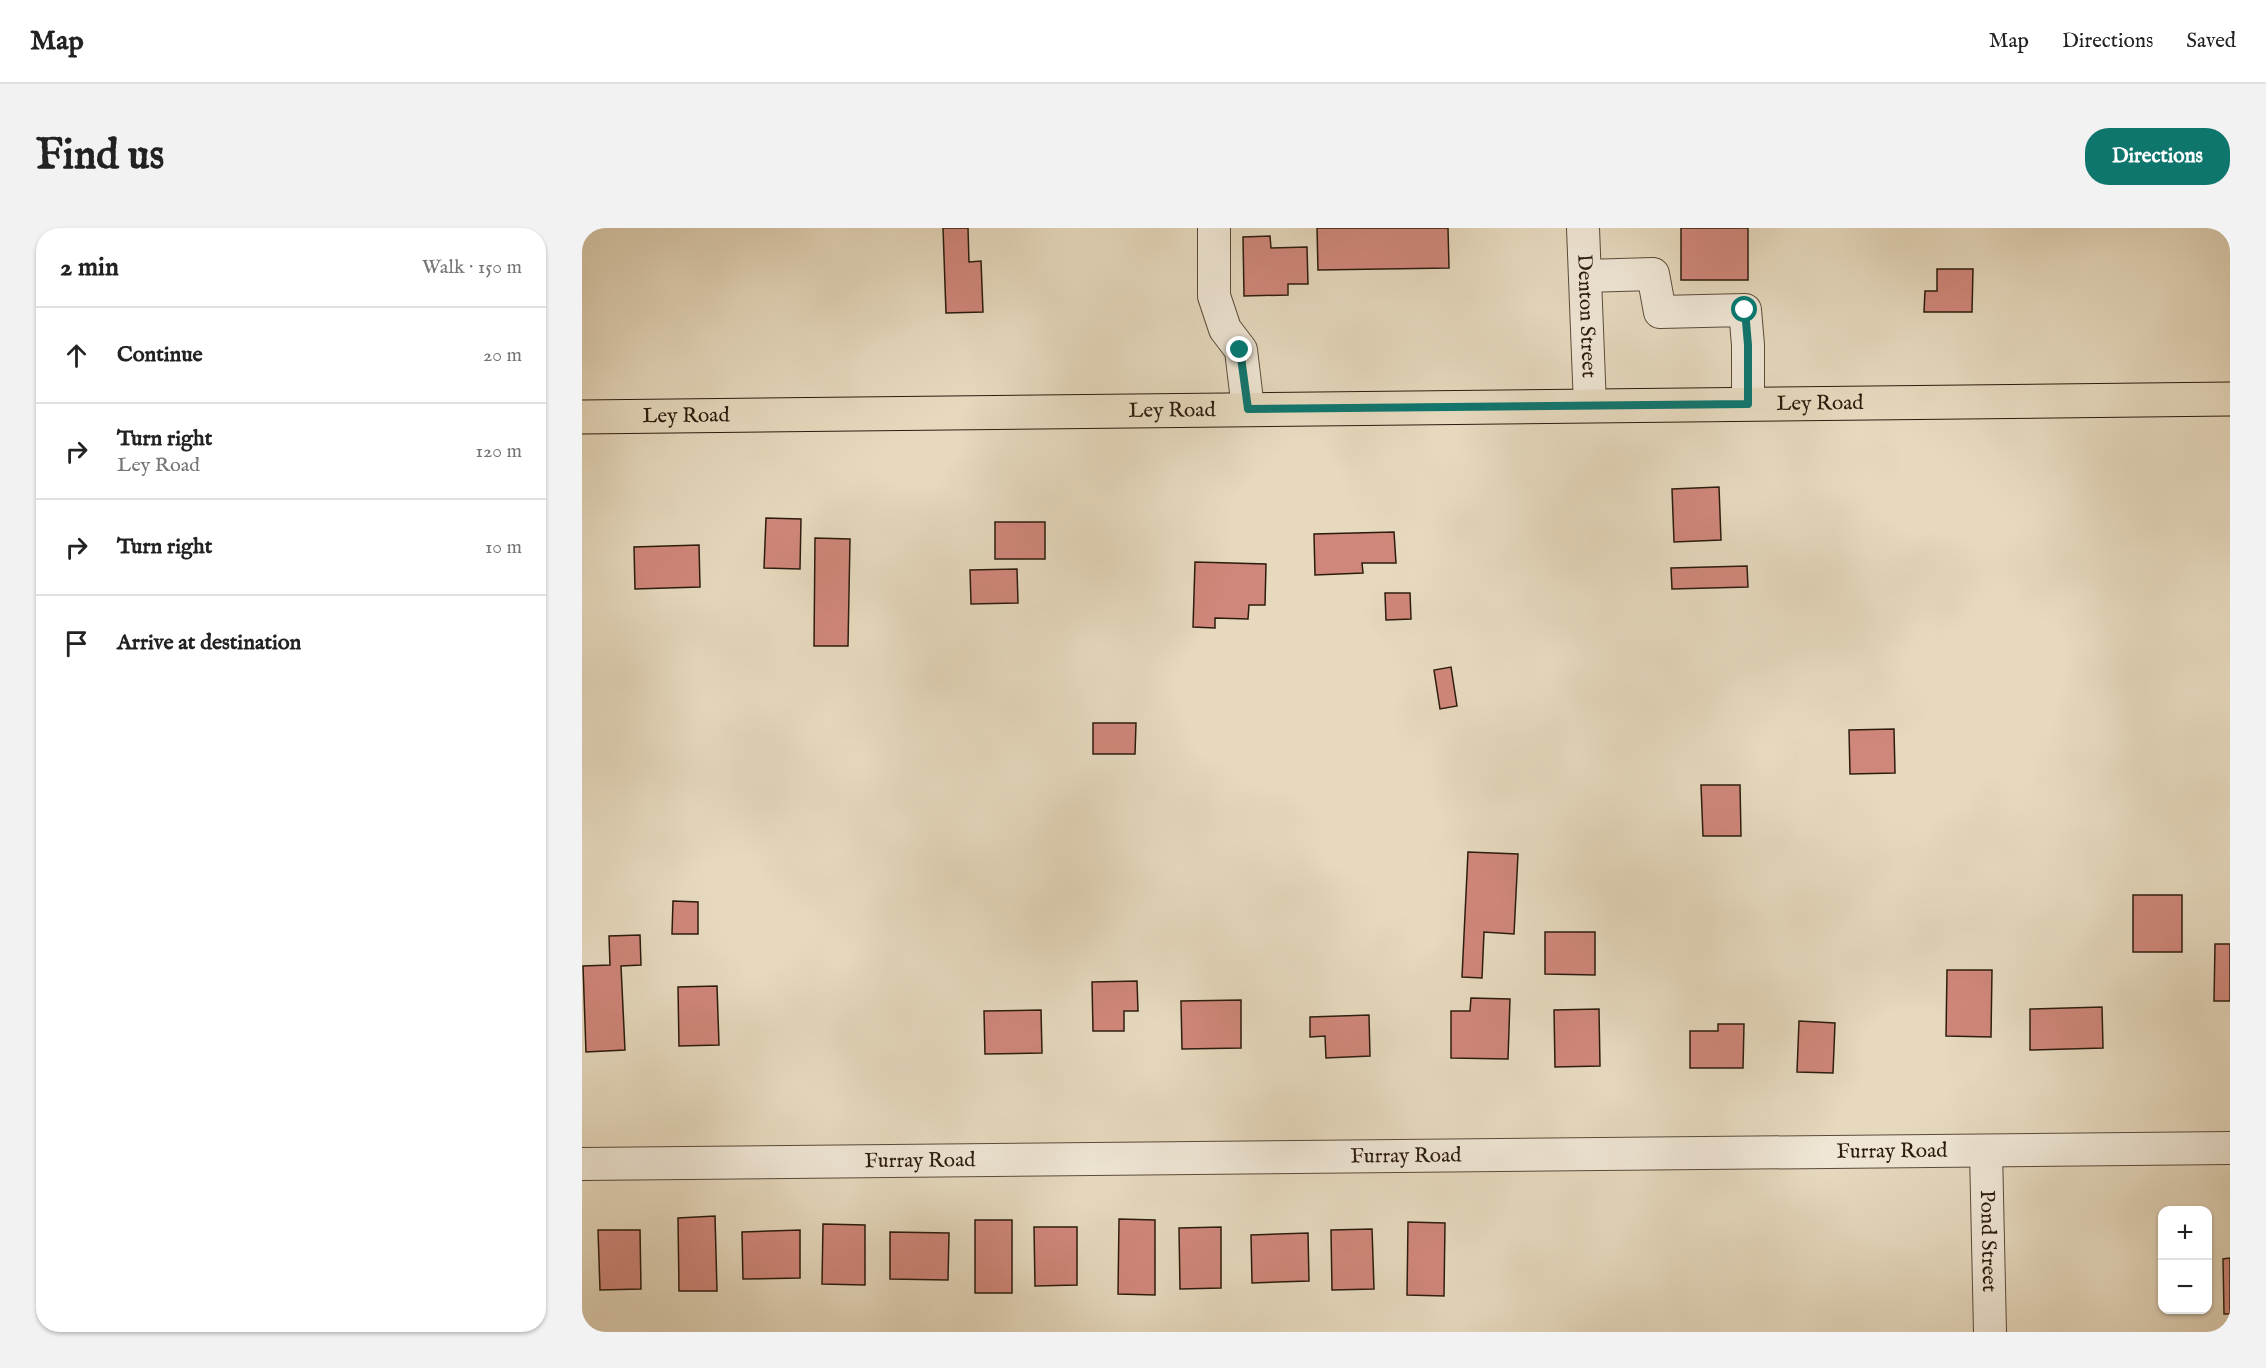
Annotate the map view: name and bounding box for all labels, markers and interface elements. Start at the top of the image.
text: Map [30,24,84,59]
text: Map [1989,28,2029,55]
text: Directions [2062,28,2153,55]
text: Saved [2186,28,2236,55]
button: Directions [2085,128,2230,185]
text: Find us [36,130,164,183]
text: 2 min [60,251,119,284]
street label: Denton Street [1571,253,1602,378]
text: Walk · 150 m [422,255,522,280]
route start [1731,296,1757,322]
route end [1226,336,1252,362]
icon: ahead [60,339,93,372]
text: Continue [117,341,203,369]
text: 20 m [483,343,522,368]
street label: Ley Road [1776,389,1864,417]
street label: Ley Road [1128,397,1217,425]
street label: Ley Road [642,402,731,430]
text: Turn right [117,425,212,453]
icon: right [60,435,93,468]
text: 120 m [476,439,522,464]
text: Ley Road [117,453,200,478]
icon: right [60,531,93,564]
text: Turn right [117,533,212,561]
text: 10 m [485,535,522,560]
icon: arrive [60,627,93,660]
text: Arrive at destination [117,629,301,657]
street label: Furray Road [1836,1137,1948,1165]
street label: Furray Road [1350,1142,1462,1170]
street label: Furray Road [864,1147,976,1175]
street label: Pond Street [1973,1190,2003,1292]
map controls [2158,1206,2212,1314]
button: + [2158,1206,2212,1260]
button: − [2158,1260,2212,1314]

